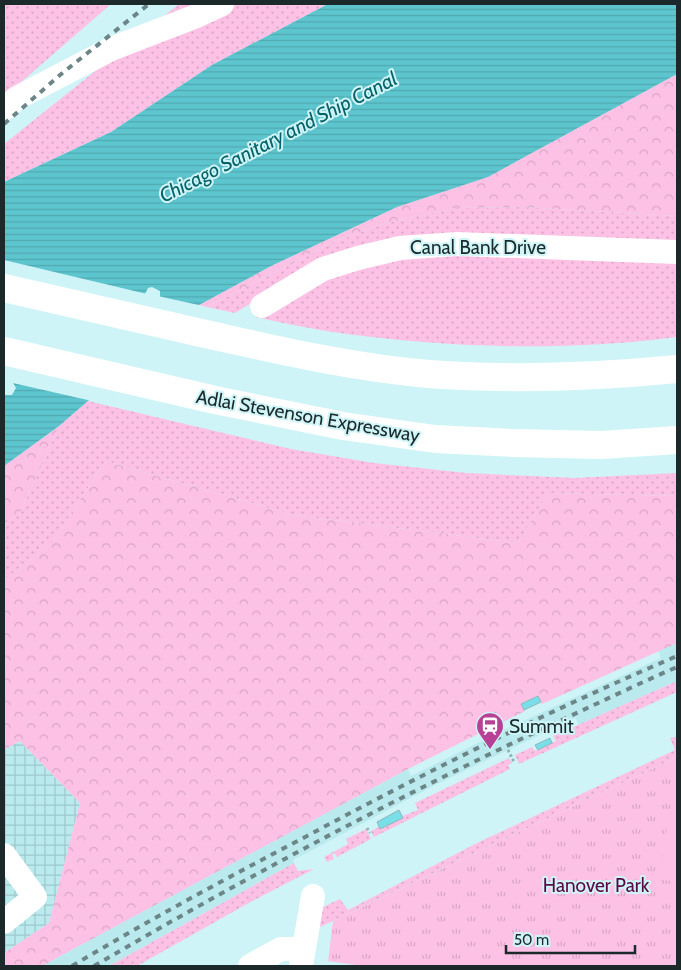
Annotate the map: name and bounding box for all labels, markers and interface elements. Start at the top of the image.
water label: Chicago Sanitary and Ship Canal [155,66,401,208]
street label: Canal Bank Drive [410,236,546,259]
street label: Adlai Stevenson Expressway [194,385,422,447]
station icon: Summit [475,711,505,750]
place label: Summit [509,715,574,738]
park label: Hanover Park [543,874,650,897]
scale bar [506,922,635,954]
text: 50 m [514,931,549,949]

